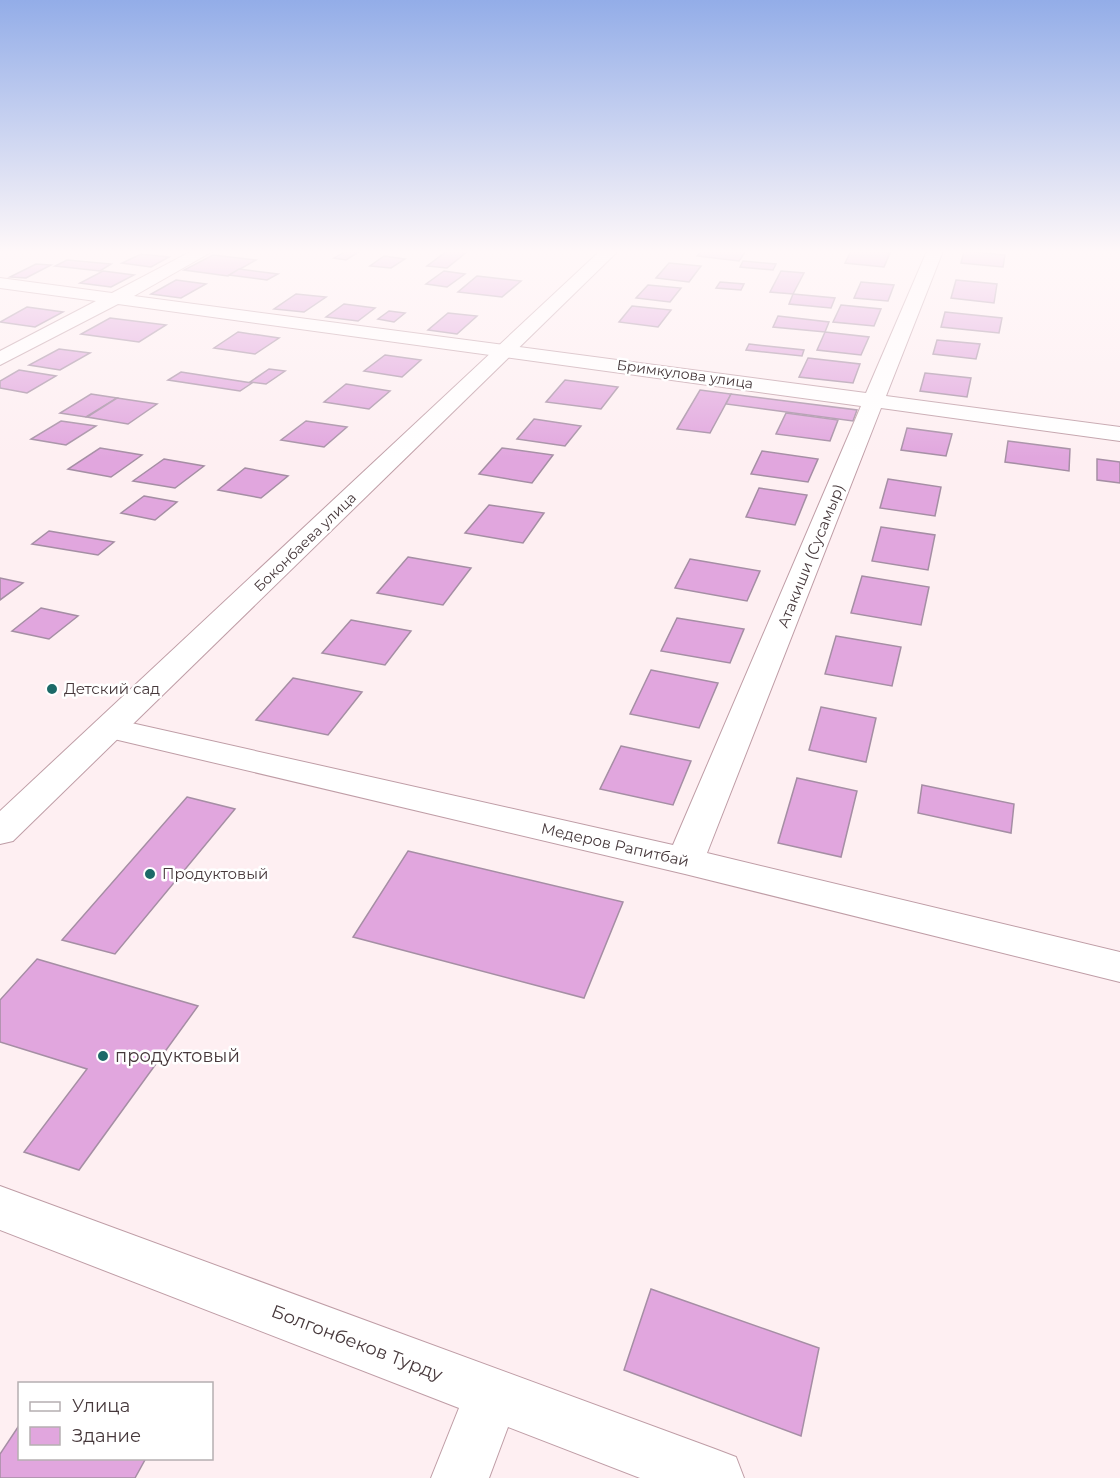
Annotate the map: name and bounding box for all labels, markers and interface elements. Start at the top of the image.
street label: Бримкулова улица [616,356,754,392]
street label: Атакиши (Сусамыр) [773,481,848,630]
street label: Боконбаева улица [250,489,360,595]
place label: Детский сад [64,679,160,698]
marker: Детский сад [45,682,59,696]
street label: Медеров Рапитбай [539,818,691,871]
place label: Продуктовый [162,864,268,883]
marker: Продуктовый [143,867,157,881]
place label: продуктовый [115,1045,240,1067]
marker: продуктовый [96,1049,110,1063]
street label: Болгонбеков Турду [268,1300,446,1386]
legend [18,1382,213,1460]
text: Улица [72,1395,130,1417]
text: Здание [72,1425,141,1447]

